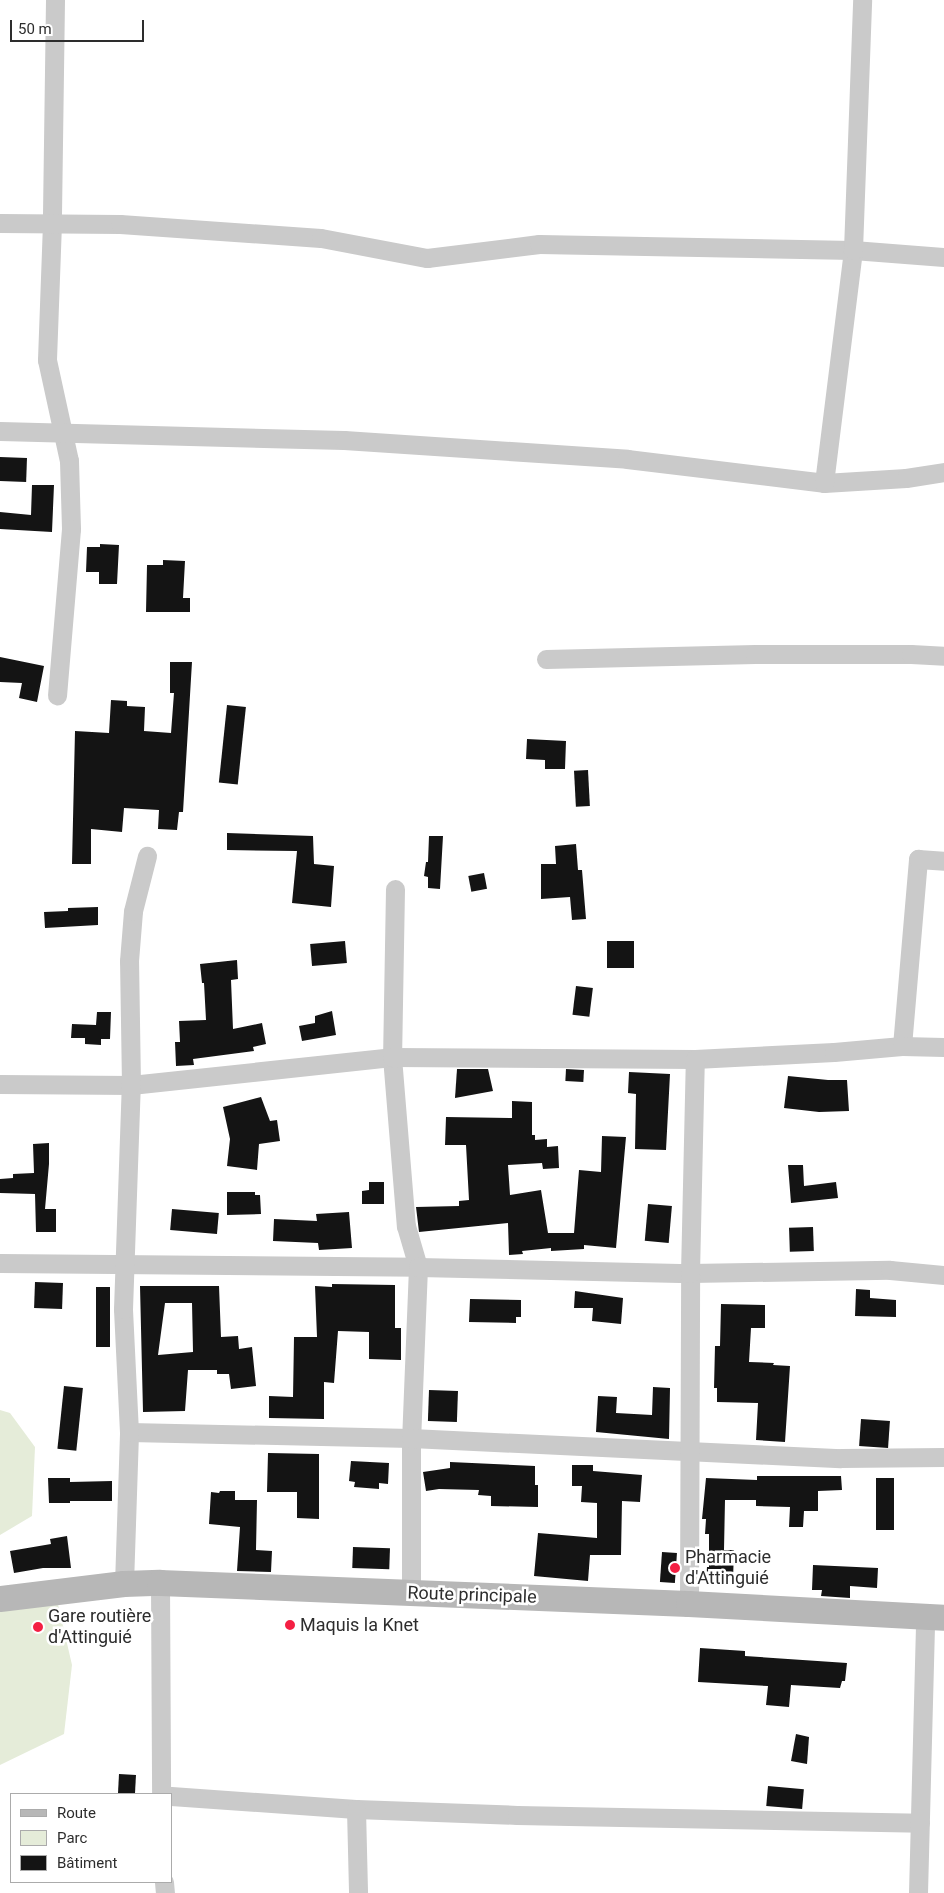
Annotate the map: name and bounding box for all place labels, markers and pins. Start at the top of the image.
place label: Pharmacie d'Attinguié [685,1547,771,1590]
marker: Pharmacie d'Attinguié [669,1562,681,1574]
place label: Gare routière d'Attinguié [48,1606,151,1648]
place label: Maquis la Knet [300,1614,419,1636]
marker: Maquis la Knet [284,1619,296,1631]
marker: Gare routière d'Attinguié [32,1621,44,1633]

